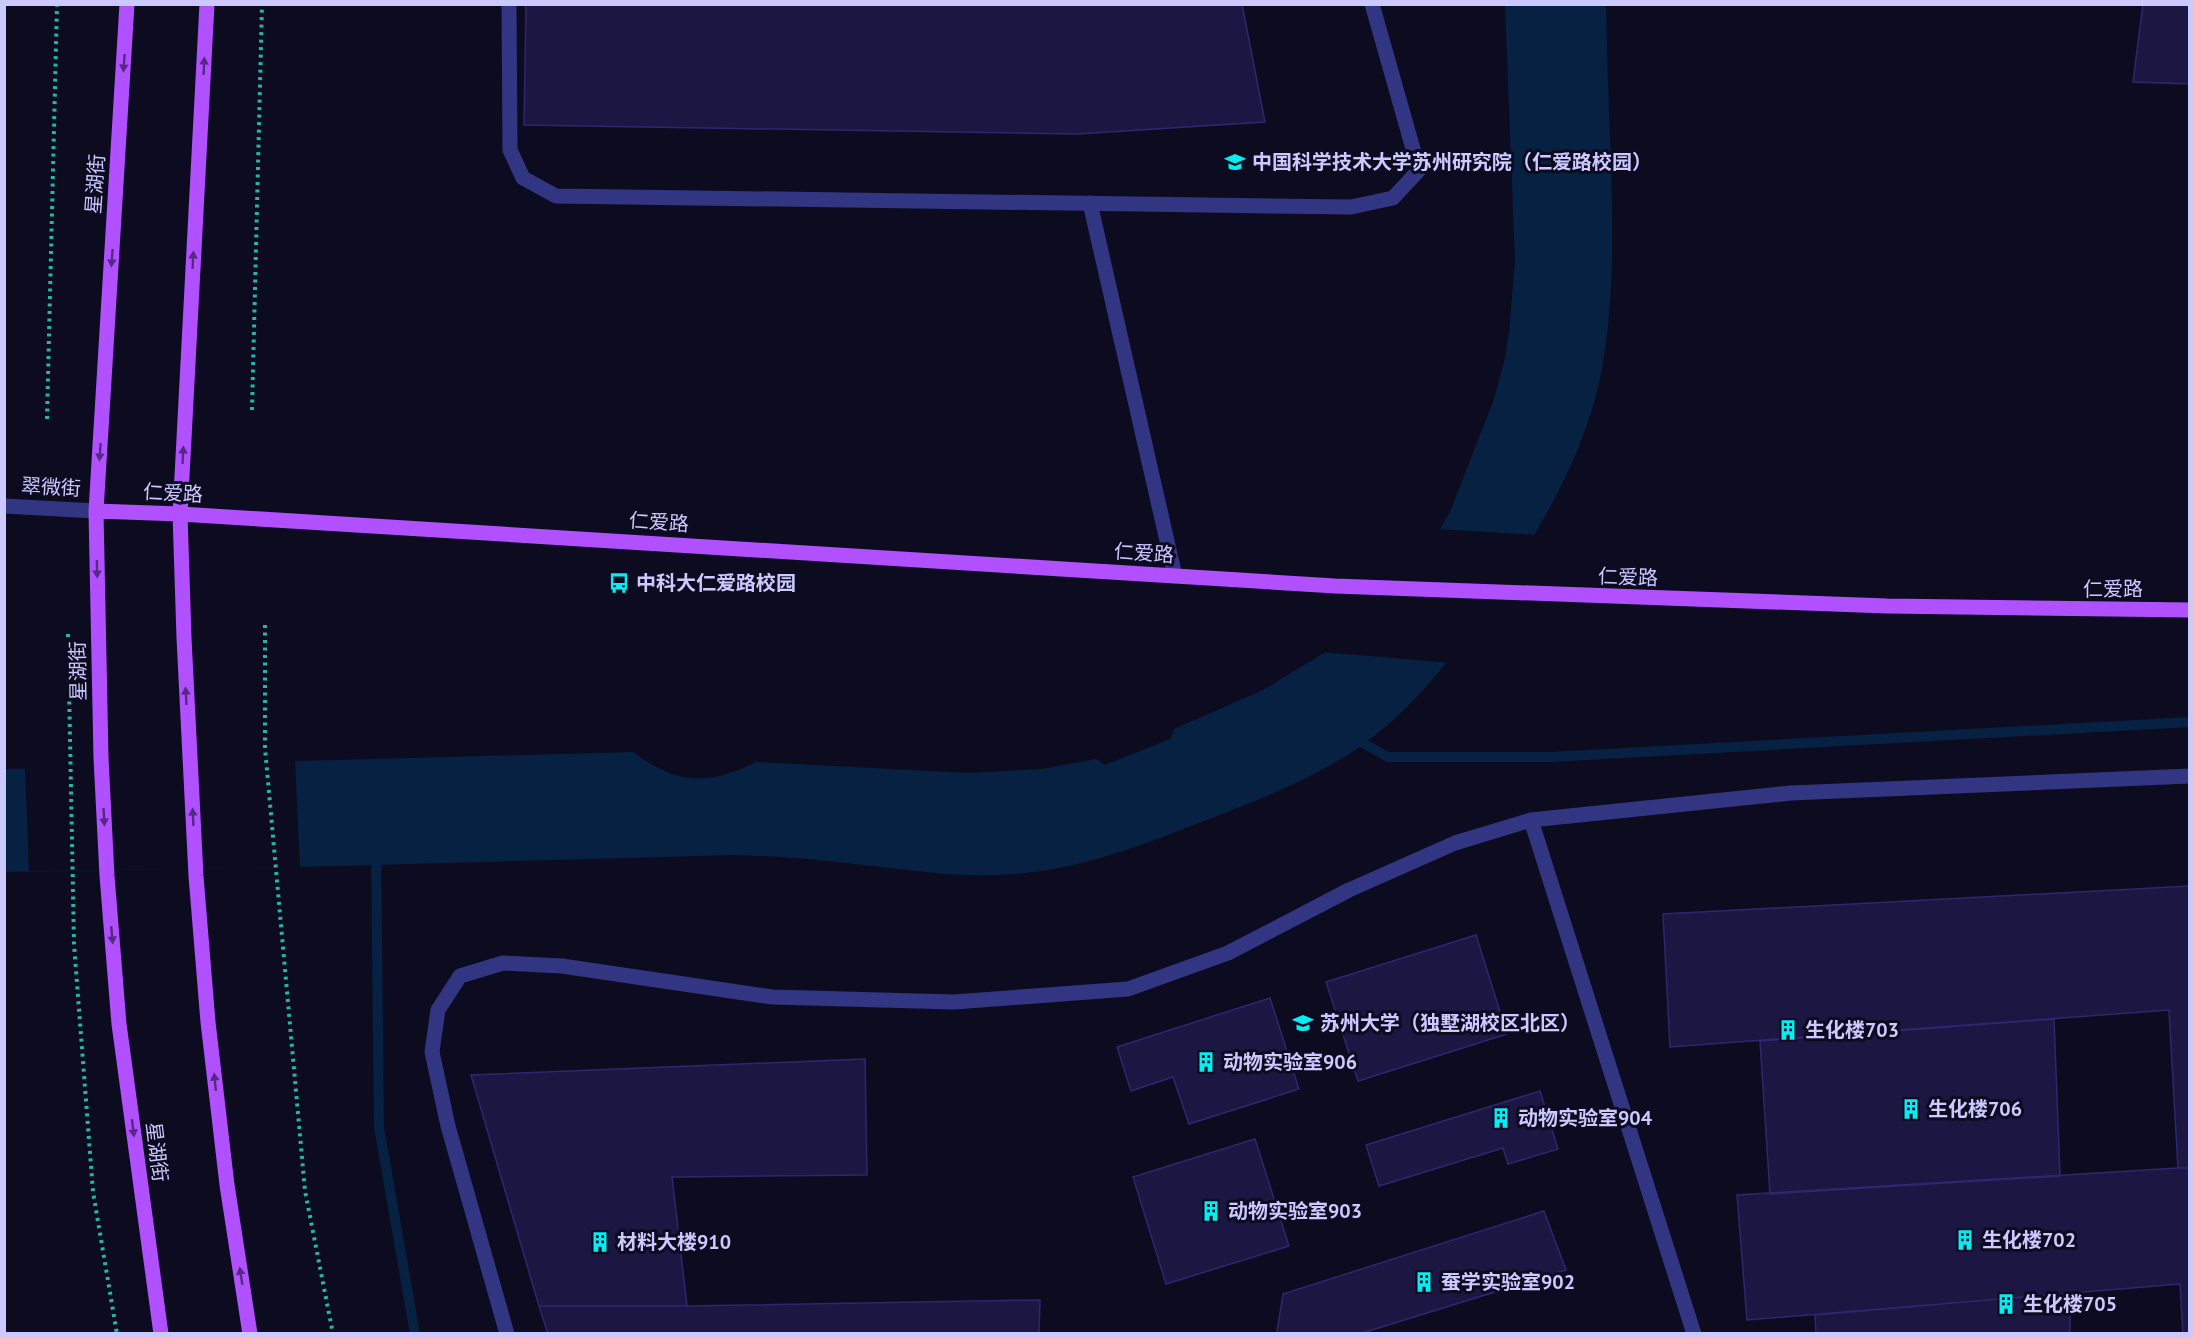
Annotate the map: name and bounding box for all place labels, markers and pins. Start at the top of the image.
place label: 中国科学技术大学苏州研究院（仁爱路校园） [1252,149,1652,175]
school or university icon: 中国科学技术大学苏州研究院（仁爱路校园） [1223,150,1247,174]
place label: 中科大仁爱路校园 [636,570,796,596]
bus stop icon: 中科大仁爱路校园 [607,571,631,595]
place label: 苏州大学（独墅湖校区北区） [1320,1010,1580,1036]
school or university icon: 苏州大学（独墅湖校区北区） [1291,1011,1315,1035]
place label: 生化楼703 [1805,1017,1899,1043]
building icon: 生化楼703 [1776,1018,1800,1042]
place label: 动物实验室906 [1223,1049,1357,1075]
building icon: 动物实验室906 [1194,1050,1218,1074]
place label: 生化楼706 [1928,1096,2022,1122]
building icon: 生化楼706 [1899,1097,1923,1121]
place label: 动物实验室904 [1518,1105,1653,1131]
building icon: 动物实验室904 [1489,1106,1513,1130]
place label: 动物实验室903 [1228,1198,1362,1224]
building icon: 动物实验室903 [1199,1199,1223,1223]
place label: 生化楼702 [1982,1227,2076,1253]
building icon: 生化楼702 [1953,1228,1977,1252]
place label: 材料大楼910 [617,1229,731,1255]
building icon: 材料大楼910 [588,1230,612,1254]
place label: 蚕学实验室902 [1441,1269,1575,1295]
building icon: 蚕学实验室902 [1412,1270,1436,1294]
place label: 生化楼705 [2023,1291,2117,1317]
building icon: 生化楼705 [1994,1292,2018,1316]

